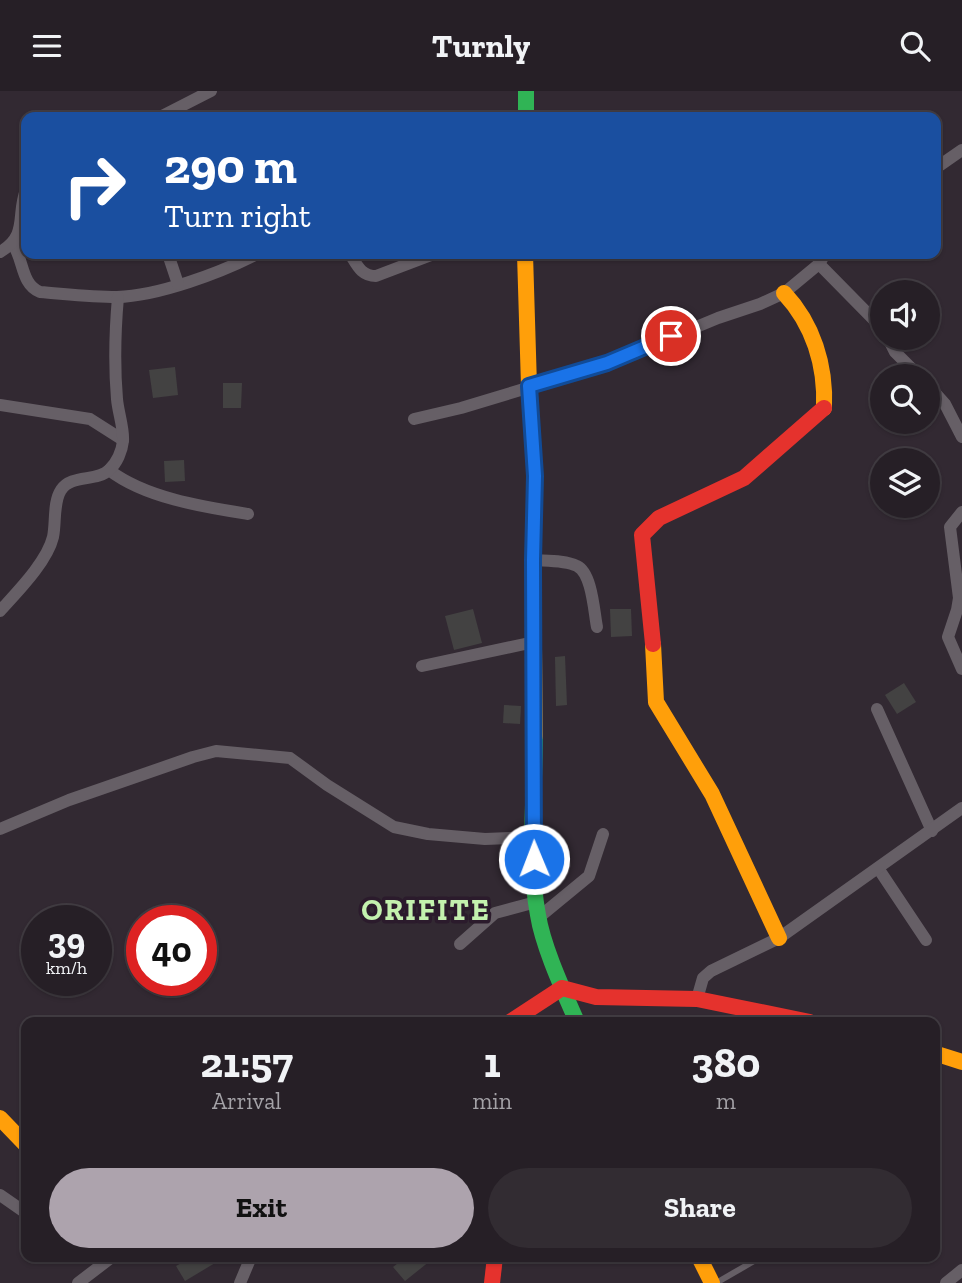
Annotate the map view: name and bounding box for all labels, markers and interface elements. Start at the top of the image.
icon: menu [28,27,66,65]
text: Turnly [432,27,530,65]
icon: search [896,27,934,65]
text: 290 m [164,137,297,196]
icon: right [49,140,140,231]
text: Turn right [164,197,311,235]
map controls [870,280,940,518]
button: sound [870,280,940,350]
pin [641,306,701,366]
icon: arrive [652,317,690,355]
button: search [870,364,940,434]
button: layers [870,448,940,518]
position arrow [497,822,571,896]
district label: ORIFITE [361,892,491,928]
speed limit sign: 40 [126,905,217,996]
text: 39 [48,920,85,962]
text: km/h [46,957,87,979]
text: 21:57 [200,1037,293,1088]
text: 1 [484,1037,501,1088]
text: 380 [691,1037,761,1088]
text: Arrival [212,1087,281,1115]
text: min [472,1087,512,1115]
text: m [716,1087,736,1115]
button: Exit [49,1168,474,1248]
button: Share [488,1168,912,1248]

